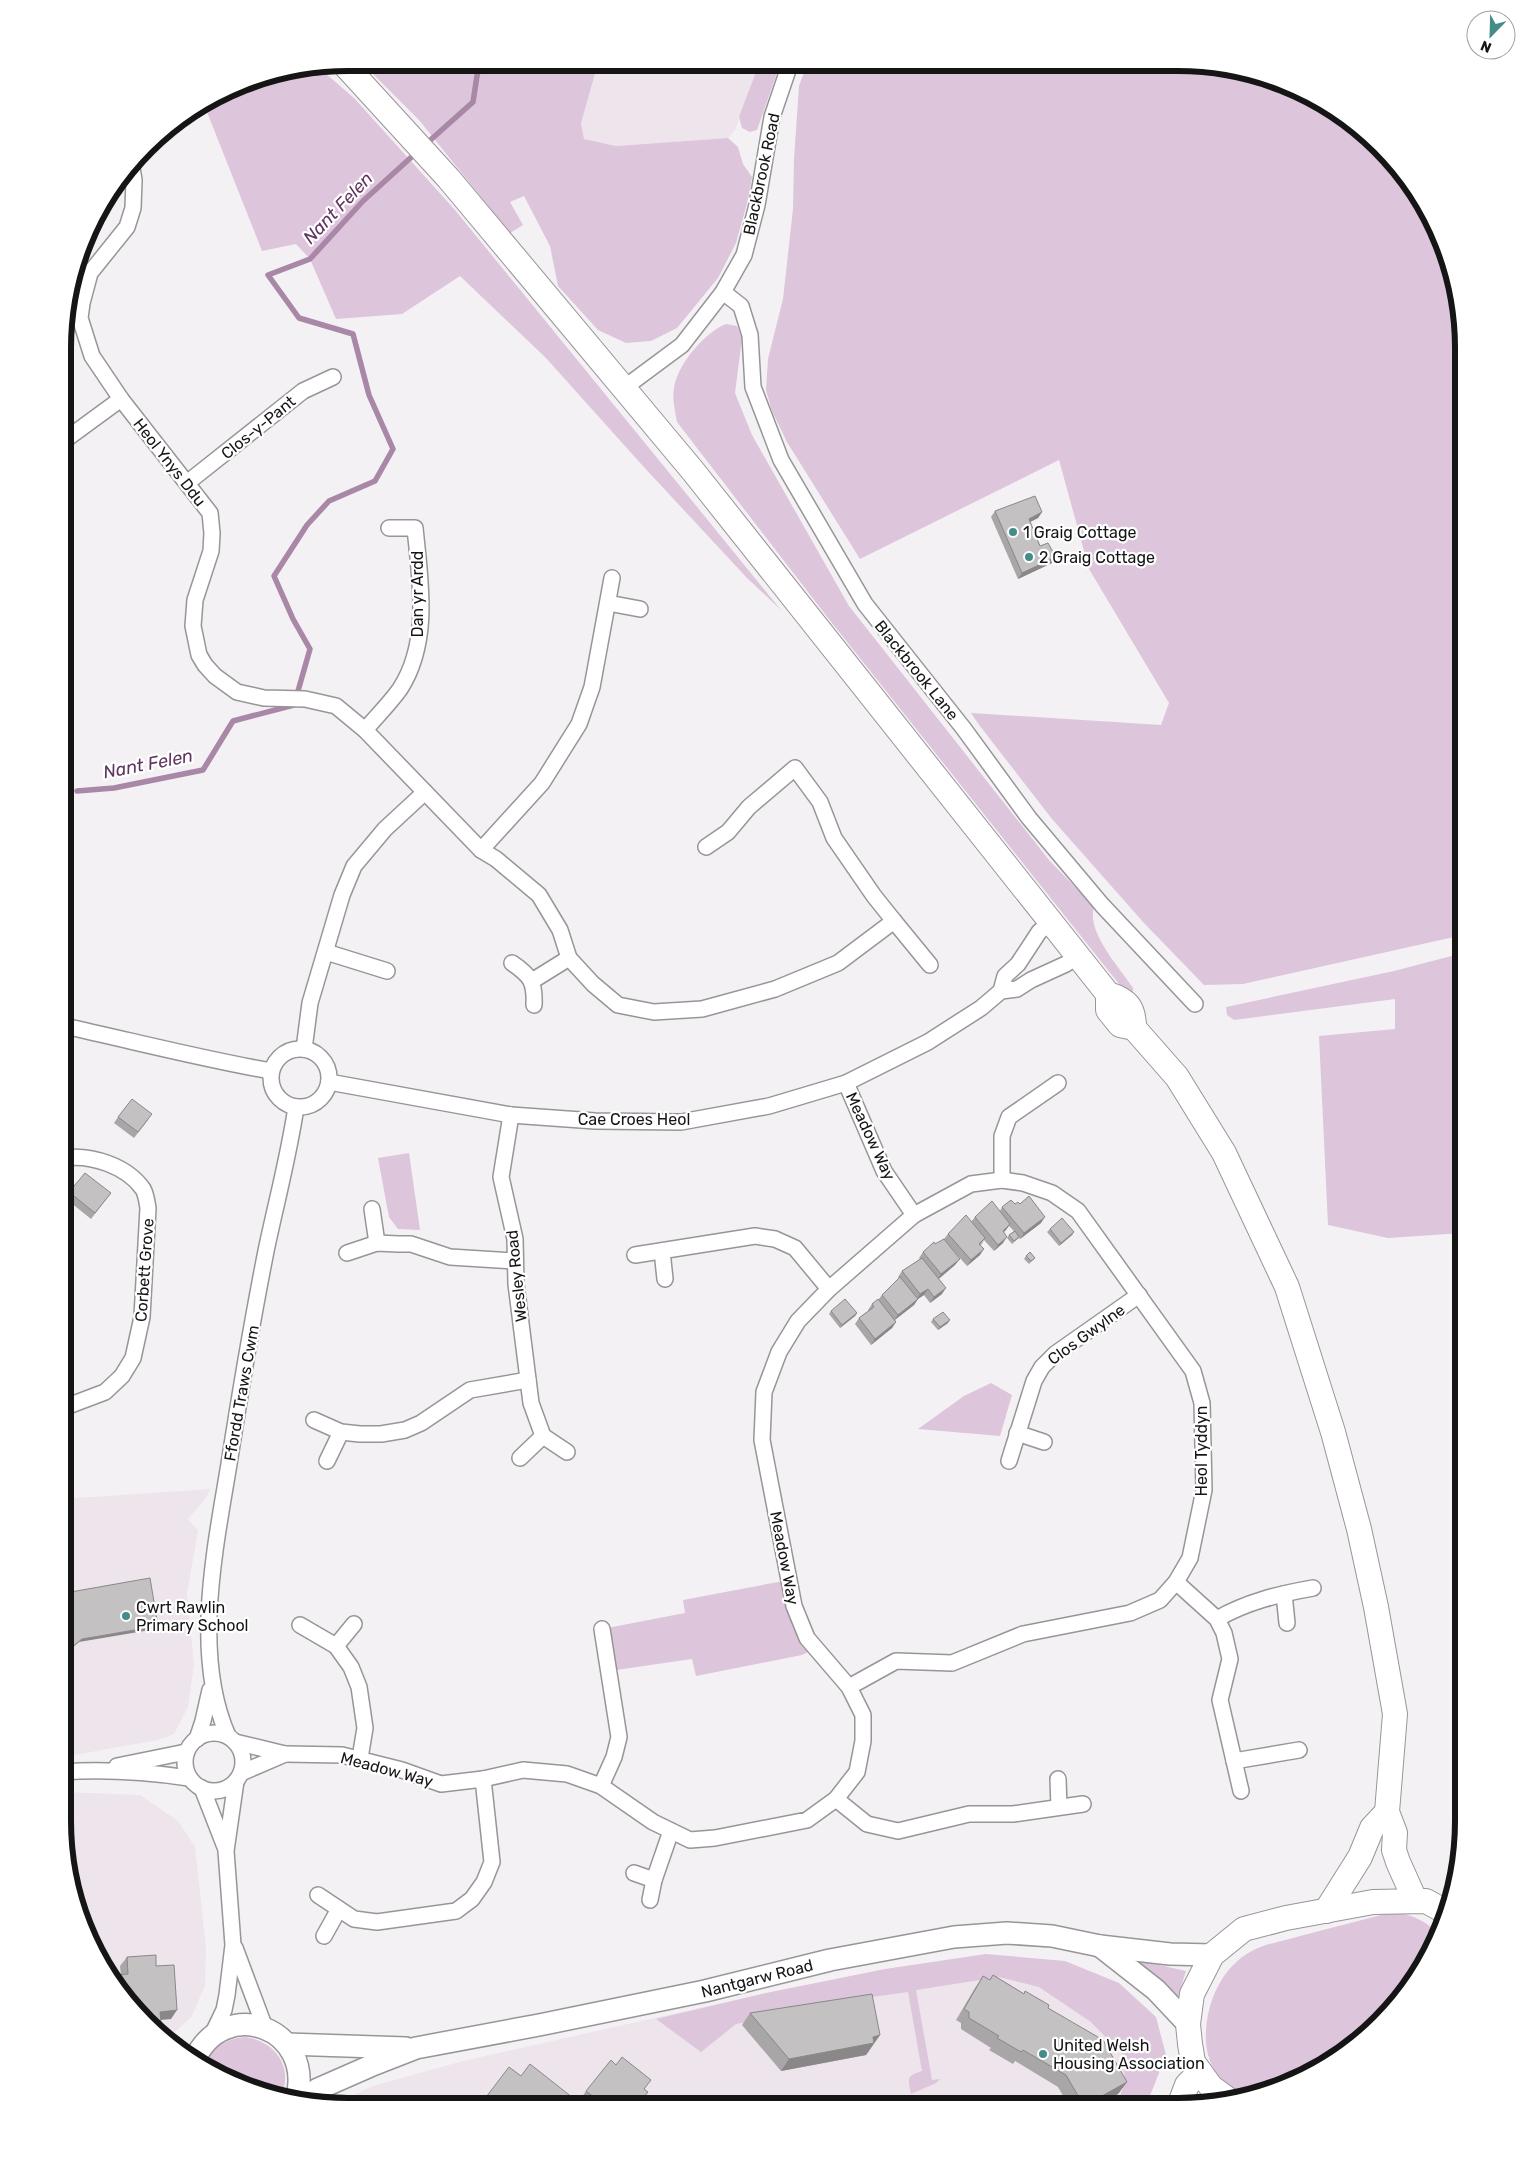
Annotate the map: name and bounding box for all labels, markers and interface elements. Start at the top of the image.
north arrow [1466,10,1516,60]
text: N [1478,37,1494,56]
street label: Blackbrook Road [739,111,784,237]
water label: Nant Felen [298,168,378,248]
street label: Clos-y-Pant [217,392,299,463]
street label: Heol Ynys Ddu [129,415,210,510]
place label: 1 Graig Cottage [1023,523,1136,542]
marker: 1 Graig Cottage [1007,526,1019,538]
place label: 2 Graig Cottage [1039,548,1155,567]
street label: Dan yr Ardd [408,551,427,637]
marker: 2 Graig Cottage [1023,551,1035,563]
street label: Blackbrook Lane [871,617,963,724]
water label: Nant Felen [101,745,195,783]
street label: Meadow Way [842,1089,899,1183]
street label: Cae Croes Heol [578,1110,690,1129]
street label: Corbett Grove [131,1217,158,1323]
street label: Wesley Road [502,1229,531,1323]
street label: Clos Gwylne [1044,1300,1129,1369]
street label: Ffordd Traws Cwm [220,1324,263,1463]
street label: Heol Tyddyn [1192,1405,1211,1497]
street label: Meadow Way [766,1510,803,1607]
place label: Cwrt Rawlin Primary School [136,1598,248,1635]
marker: Cwrt Rawlin Primary School [120,1610,132,1622]
street label: Meadow Way [339,1748,435,1791]
street label: Nantgarw Road [699,1955,815,2002]
place label: United Welsh Housing Association [1053,2036,1205,2073]
marker: United Welsh Housing Association [1037,2048,1049,2060]

